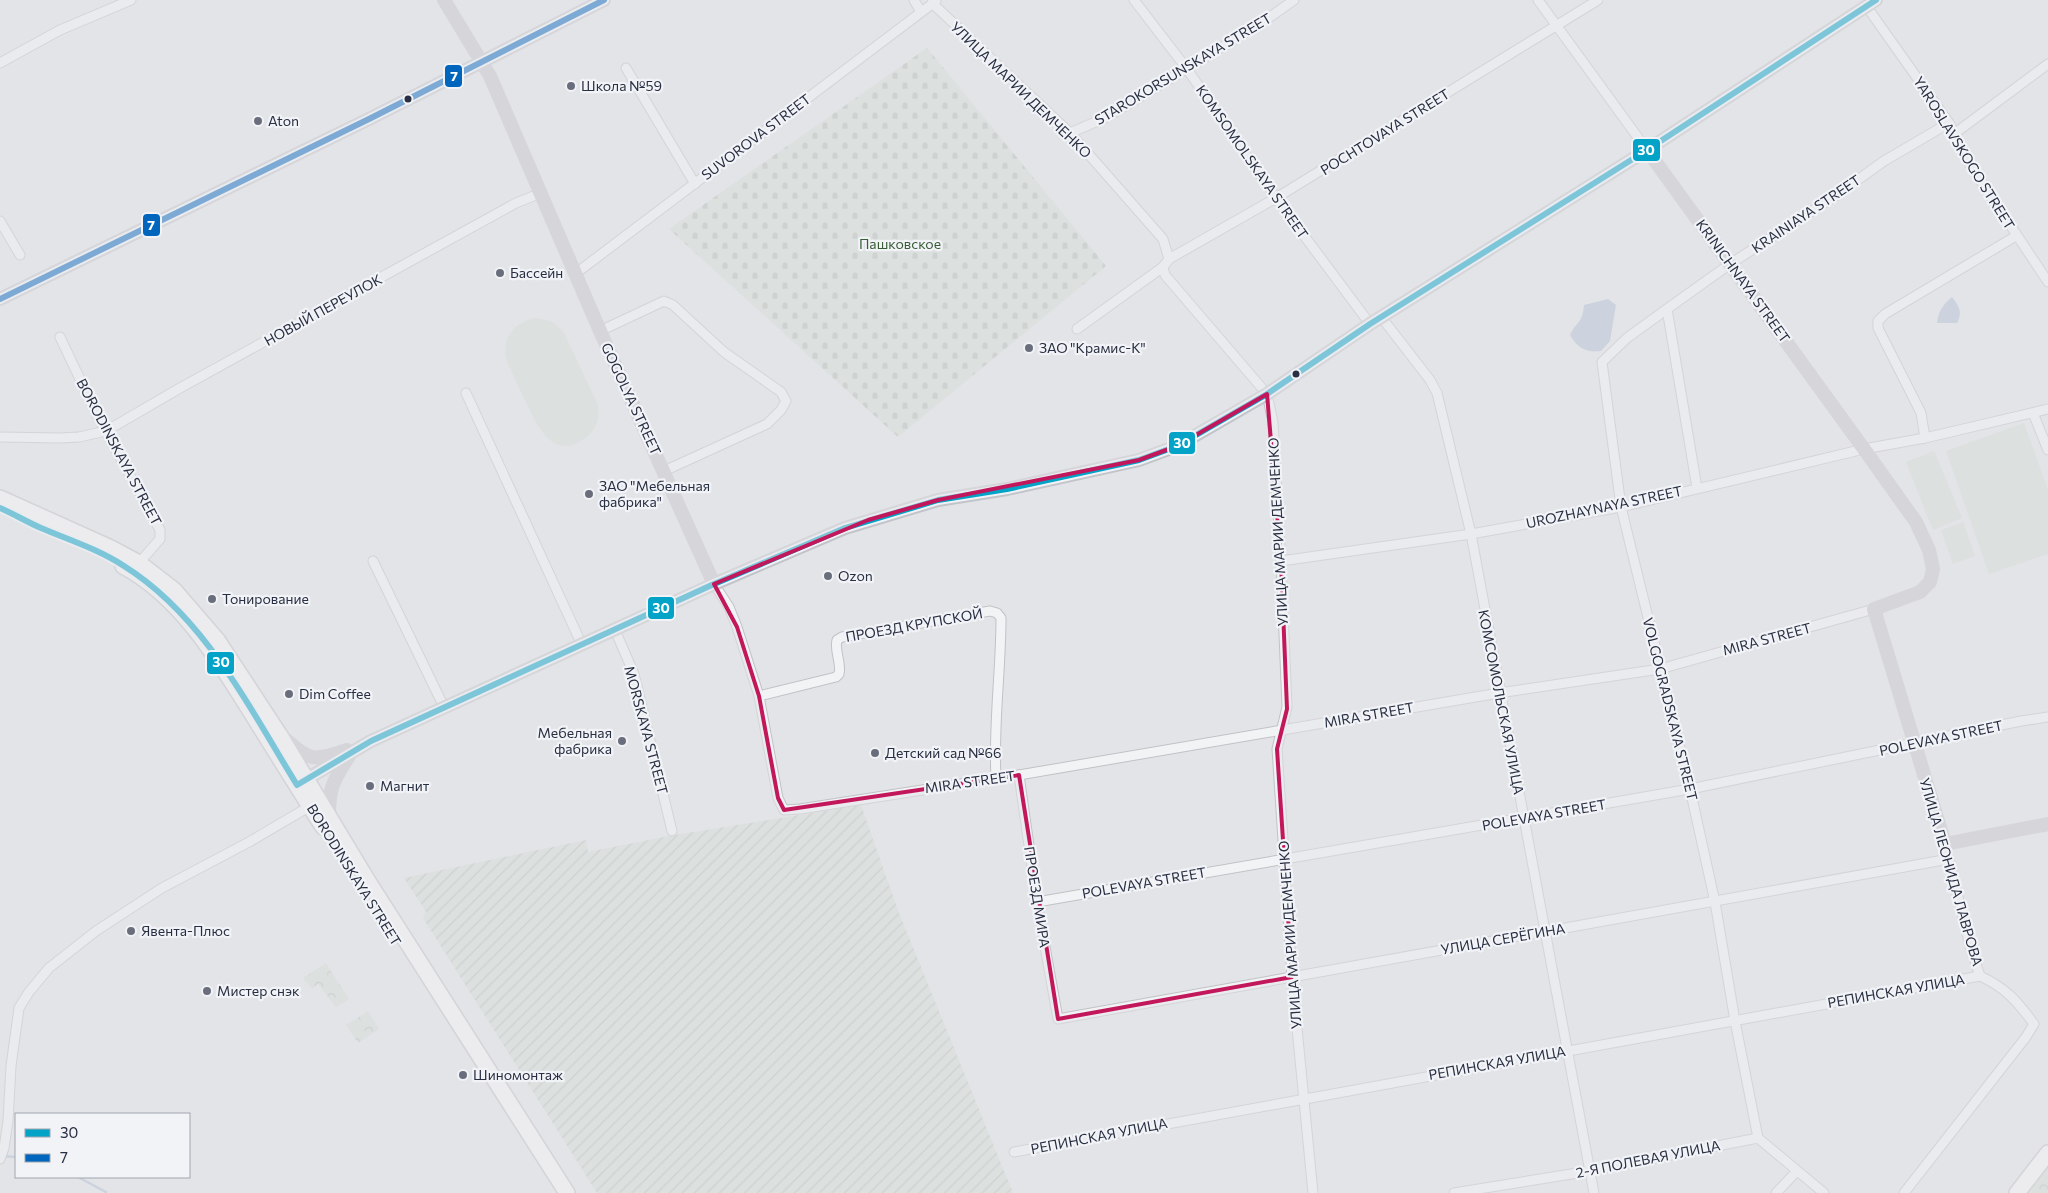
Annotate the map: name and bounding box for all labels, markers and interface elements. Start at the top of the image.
street label: STAROKORSUNSKAYA STREET [1091,9,1274,128]
street label: УЛИЦА МАРИИ ДЕМЧЕНКО [948,18,1095,161]
line badge: 7 [444,64,463,88]
text: 7 [450,67,458,84]
street label: YAROSLAVSKOGO STREET [1910,73,2019,232]
place label: Школа №59 [581,77,662,94]
marker: Школа №59 [565,80,577,92]
street label: KOMSOMOLSKAYA STREET [1193,82,1312,242]
street label: POCHTOVAYA STREET [1317,85,1453,178]
street label: SUVOROVA STREET [698,90,814,183]
unlabelled marker [403,94,413,104]
place label: Aton [268,112,299,129]
marker: Aton [252,115,264,127]
line badge: 30 [1632,138,1661,162]
text: 30 [1637,141,1655,158]
street label: KRAINIAYA STREET [1748,171,1863,256]
line badge: 7 [142,213,161,237]
text: 7 [147,216,155,233]
street label: KRINICHNAYA STREET [1693,216,1794,346]
park label: Пашковское [859,235,941,252]
place label: Бассейн [510,264,563,281]
marker: Бассейн [494,267,506,279]
street label: НОВЫЙ ПЕРЕУЛОК [261,270,385,349]
place label: ЗАО "Крамис-К" [1039,339,1146,356]
street label: GOGOLYA STREET [598,340,665,458]
marker: ЗАО "Крамис-К" [1023,342,1035,354]
unlabelled marker [1291,369,1301,379]
street label: BORODINSKAYA STREET [73,375,165,528]
line badge: 30 [1168,431,1196,455]
text: 30 [1173,434,1191,451]
street label: УЛИЦА МАРИИ ДЕМЧЕНКО [1264,437,1291,627]
place label: ЗАО "Мебельная фабрика" [599,477,710,510]
street label: UROZHAYNAYA STREET [1524,482,1684,531]
marker: ЗАО "Мебельная фабрика" [583,488,595,500]
place label: Ozon [838,567,873,584]
marker: Ozon [822,570,834,582]
place label: Тонирование [222,590,309,607]
marker: Тонирование [206,593,218,605]
line badge: 30 [647,596,675,620]
text: 30 [652,599,670,616]
street label: ПРОЕЗД КРУПСКОЙ [844,604,984,645]
street label: КОМСОМОЛЬСКАЯ УЛИЦА [1475,608,1528,796]
street label: VOLGOGRADSKAYA STREET [1639,616,1701,802]
street label: MIRA STREET [1721,619,1813,659]
line badge: 30 [206,651,235,675]
text: 30 [212,653,230,670]
street label: MORSKAYA STREET [621,664,672,796]
place label: Dim Coffee [299,685,371,702]
marker: Dim Coffee [283,688,295,700]
street label: MIRA STREET [1323,698,1415,731]
street label: POLEVAYA STREET [1878,716,2004,759]
place label: Мебельная фабрика [538,724,612,757]
marker: Мебельная фабрика [616,735,628,747]
place label: Детский сад №66 [885,744,1001,761]
marker: Детский сад №66 [869,747,881,759]
street label: MIRA STREET [924,767,1016,796]
street label: УЛИЦА ЛЕОНИДА ЛАВРОВА [1916,776,1987,968]
place label: Магнит [380,777,430,794]
marker: Магнит [364,780,376,792]
street label: POLEVAYA STREET [1481,795,1607,834]
street label: BORODINSKAYA STREET [304,801,405,949]
street label: УЛИЦА МАРИИ ДЕМЧЕНКО [1274,840,1305,1030]
street label: ПРОЕЗД МИРА [1021,845,1054,949]
street label: POLEVAYA STREET [1081,863,1207,902]
street label: УЛИЦА СЕРЁГИНА [1439,919,1567,958]
place label: Явента-Плюс [141,922,230,939]
marker: Явента-Плюс [125,925,137,937]
street label: РЕПИНСКАЯ УЛИЦА [1826,970,1966,1011]
place label: Мистер снэк [217,982,300,999]
marker: Мистер снэк [201,985,213,997]
street label: РЕПИНСКАЯ УЛИЦА [1427,1042,1567,1083]
place label: Шиномонтаж [473,1066,563,1083]
marker: Шиномонтаж [457,1069,469,1081]
legend [15,1113,190,1178]
street label: РЕПИНСКАЯ УЛИЦА [1029,1114,1169,1157]
text: 30 [60,1123,78,1141]
street label: 2-Я ПОЛЕВАЯ УЛИЦА [1574,1136,1722,1181]
text: 7 [60,1148,68,1166]

